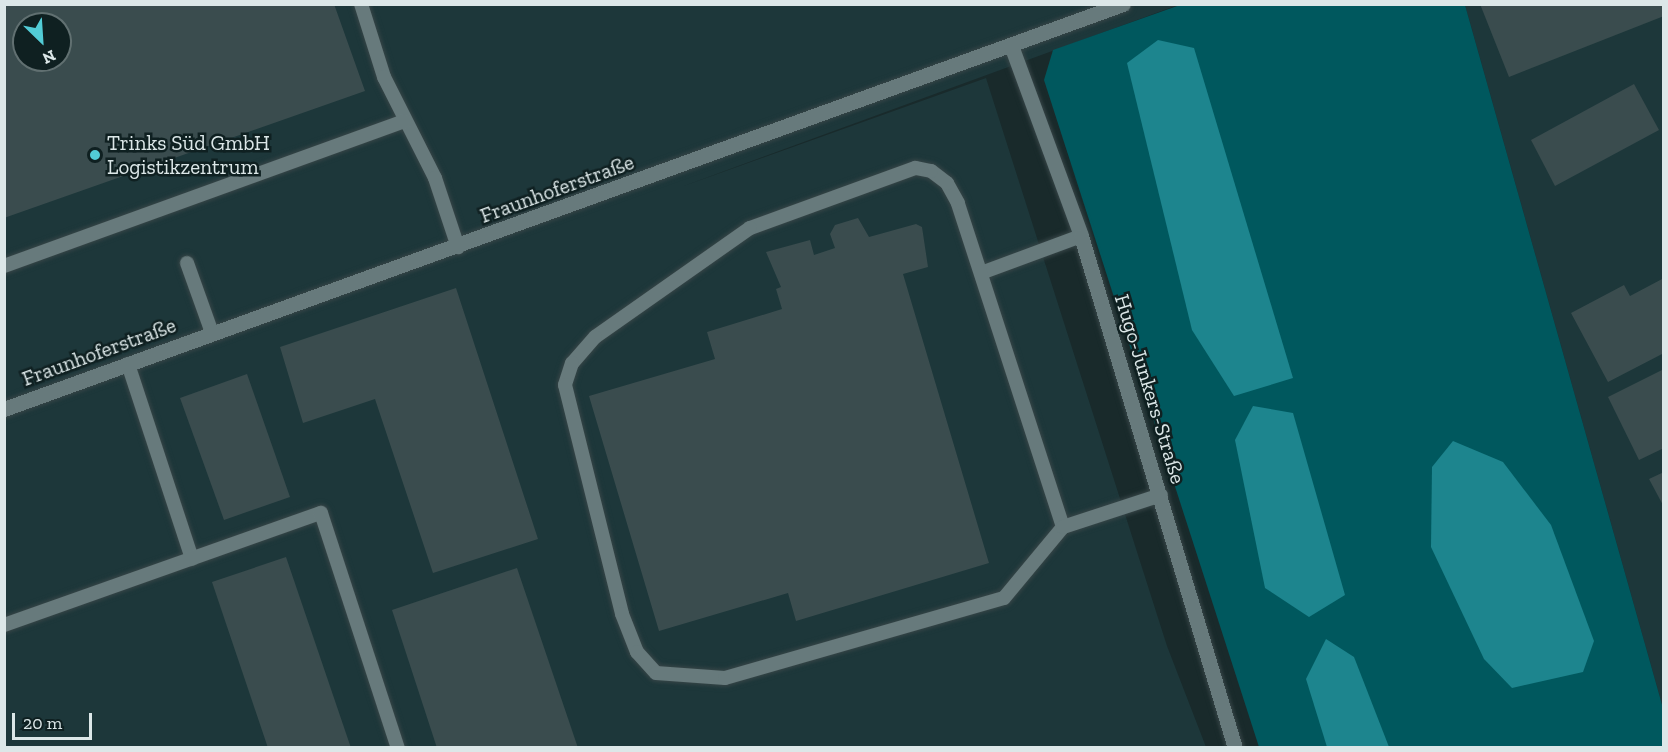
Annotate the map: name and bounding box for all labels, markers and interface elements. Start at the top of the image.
north arrow [12,12,72,72]
text: N [39,46,59,68]
place label: Trinks Süd GmbH Logistikzentrum [107,130,270,180]
marker: Trinks Süd GmbH Logistikzentrum [88,148,102,162]
street label: Fraunhoferstraße [477,149,637,229]
street label: Hugo-Junkers-Straße [1109,291,1191,487]
street label: Fraunhoferstraße [19,312,179,392]
scale bar [15,701,94,739]
text: 20 m [23,712,62,734]

